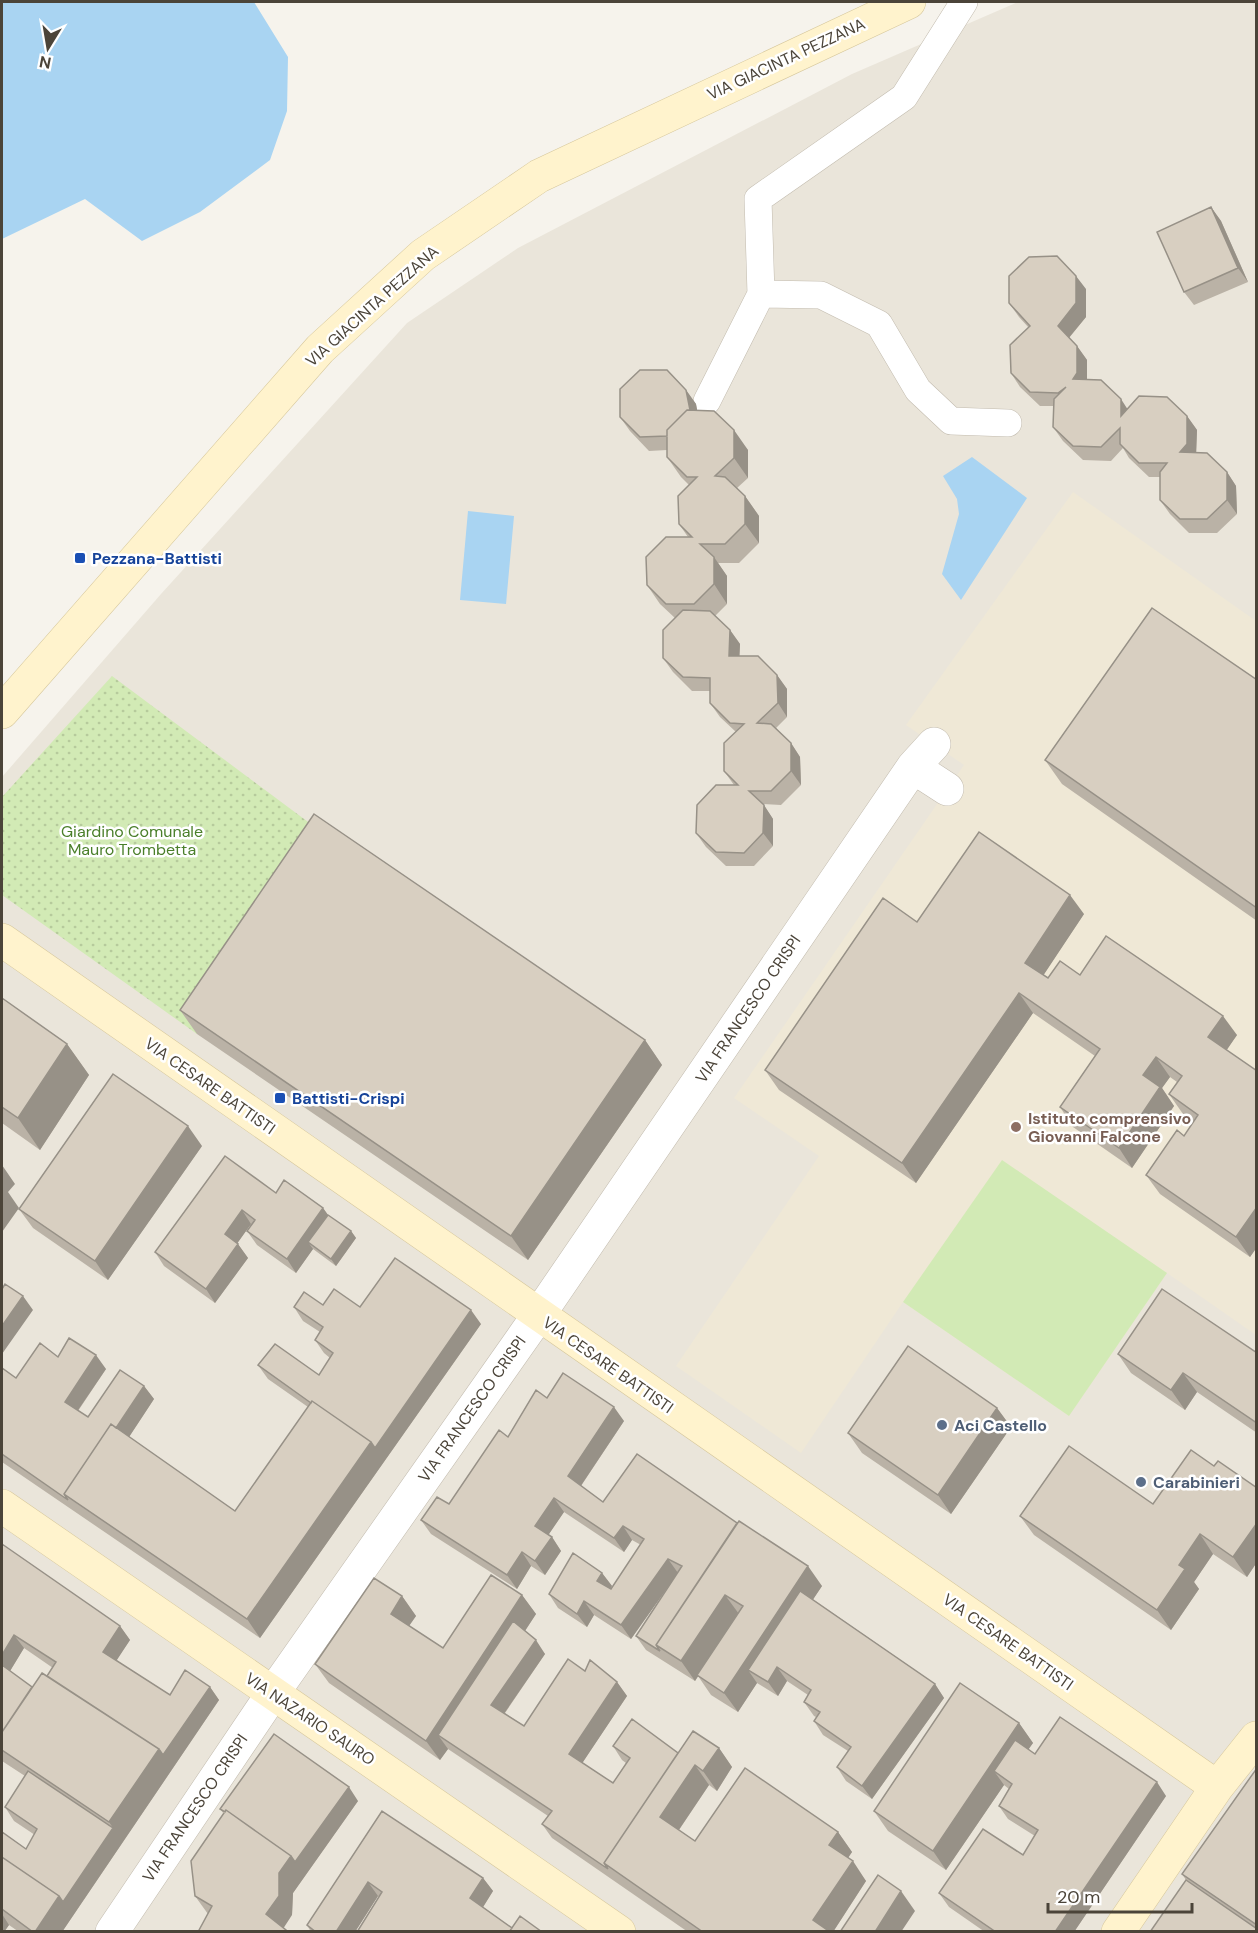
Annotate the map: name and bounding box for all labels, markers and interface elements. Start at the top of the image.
street label: VIA GIACINTA PEZZANA [704,13,869,105]
north arrow [18,18,78,78]
text: N [38,51,53,74]
street label: VIA GIACINTA PEZZANA [301,240,443,371]
place label: Pezzana-Battisti [92,548,222,569]
marker: Pezzana-Battisti [73,551,87,565]
park label: Giardino Comunale Mauro Trombetta [61,821,203,860]
street label: VIA FRANCESCO CRISPI [691,931,805,1087]
street label: VIA CESARE BATTISTI [141,1033,279,1139]
place label: Battisti-Crispi [292,1088,405,1109]
marker: Battisti-Crispi [273,1091,287,1105]
place label: Istituto comprensivo Giovanni Falcone [1028,1108,1191,1147]
marker: Istituto comprensivo Giovanni Falcone [1009,1120,1023,1134]
street label: VIA CESARE BATTISTI [539,1312,677,1418]
street label: VIA FRANCESCO CRISPI [413,1332,531,1486]
place label: Aci Castello [954,1415,1047,1436]
marker: Aci Castello [935,1418,949,1432]
place label: Carabinieri [1153,1472,1240,1493]
marker: Carabinieri [1134,1475,1148,1489]
street label: VIA CESARE BATTISTI [939,1589,1077,1695]
street label: VIA NAZARIO SAURO [241,1668,379,1770]
street label: VIA FRANCESCO CRISPI [138,1730,252,1886]
scale bar [1048,1876,1192,1914]
text: 20 m [1057,1885,1100,1909]

